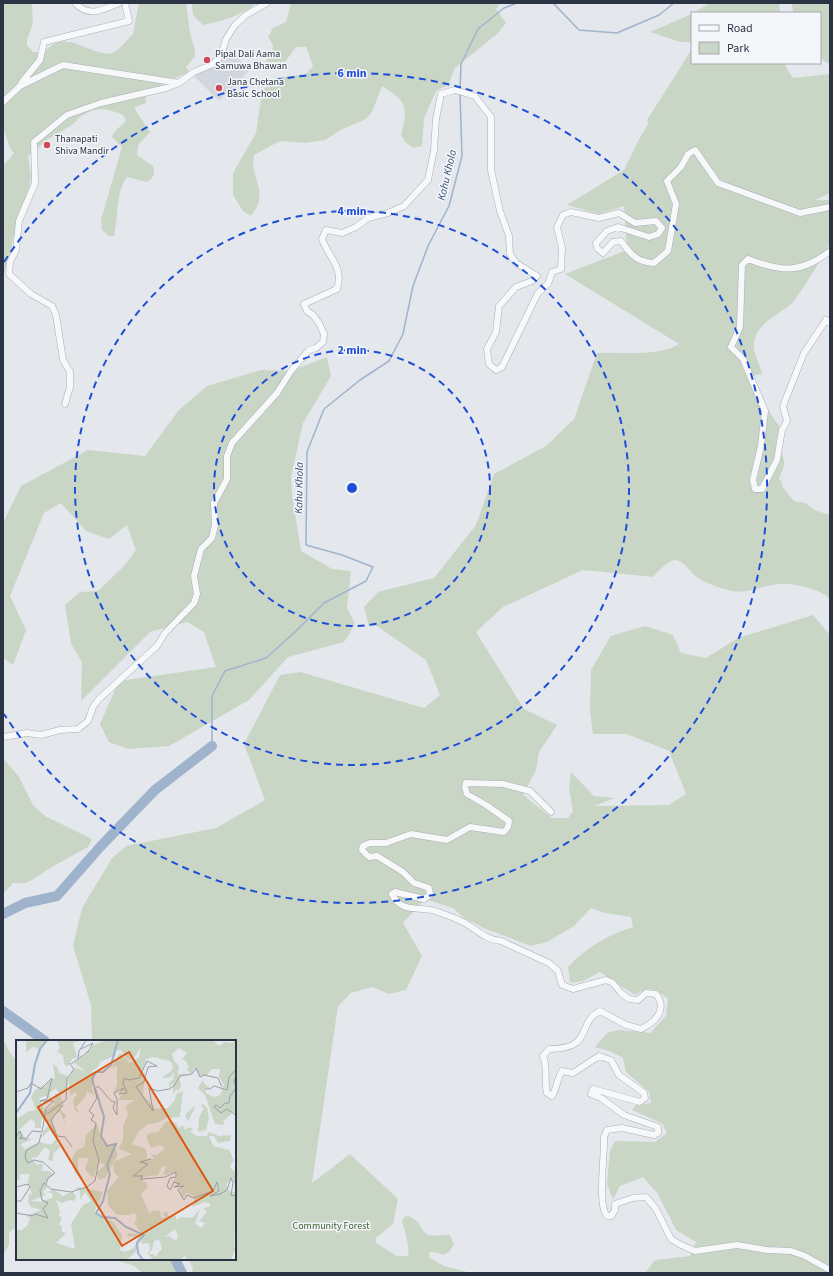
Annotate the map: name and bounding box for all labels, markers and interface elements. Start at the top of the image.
legend [691,12,821,64]
text: Road [727,20,753,37]
text: Park [727,40,749,57]
place label: Pipal Dali Aama Samuwa Bhawan [215,47,287,73]
marker: Pipal Dali Aama Samuwa Bhawan [202,55,212,65]
text: 6 min [337,65,367,82]
place label: Jana Chetana Basic School [227,75,284,101]
marker: Jana Chetana Basic School [214,83,224,93]
place label: Thanapati Shiva Mandir [55,132,110,158]
marker: Thanapati Shiva Mandir [42,140,52,150]
water label: Kahu Khola [434,148,460,202]
text: 4 min [337,203,367,220]
text: 2 min [337,342,367,359]
water label: Kahu Khola [291,462,307,514]
centre of rings [345,481,359,495]
inset map [16,1040,236,1260]
park label: Community Forest [292,1219,370,1233]

